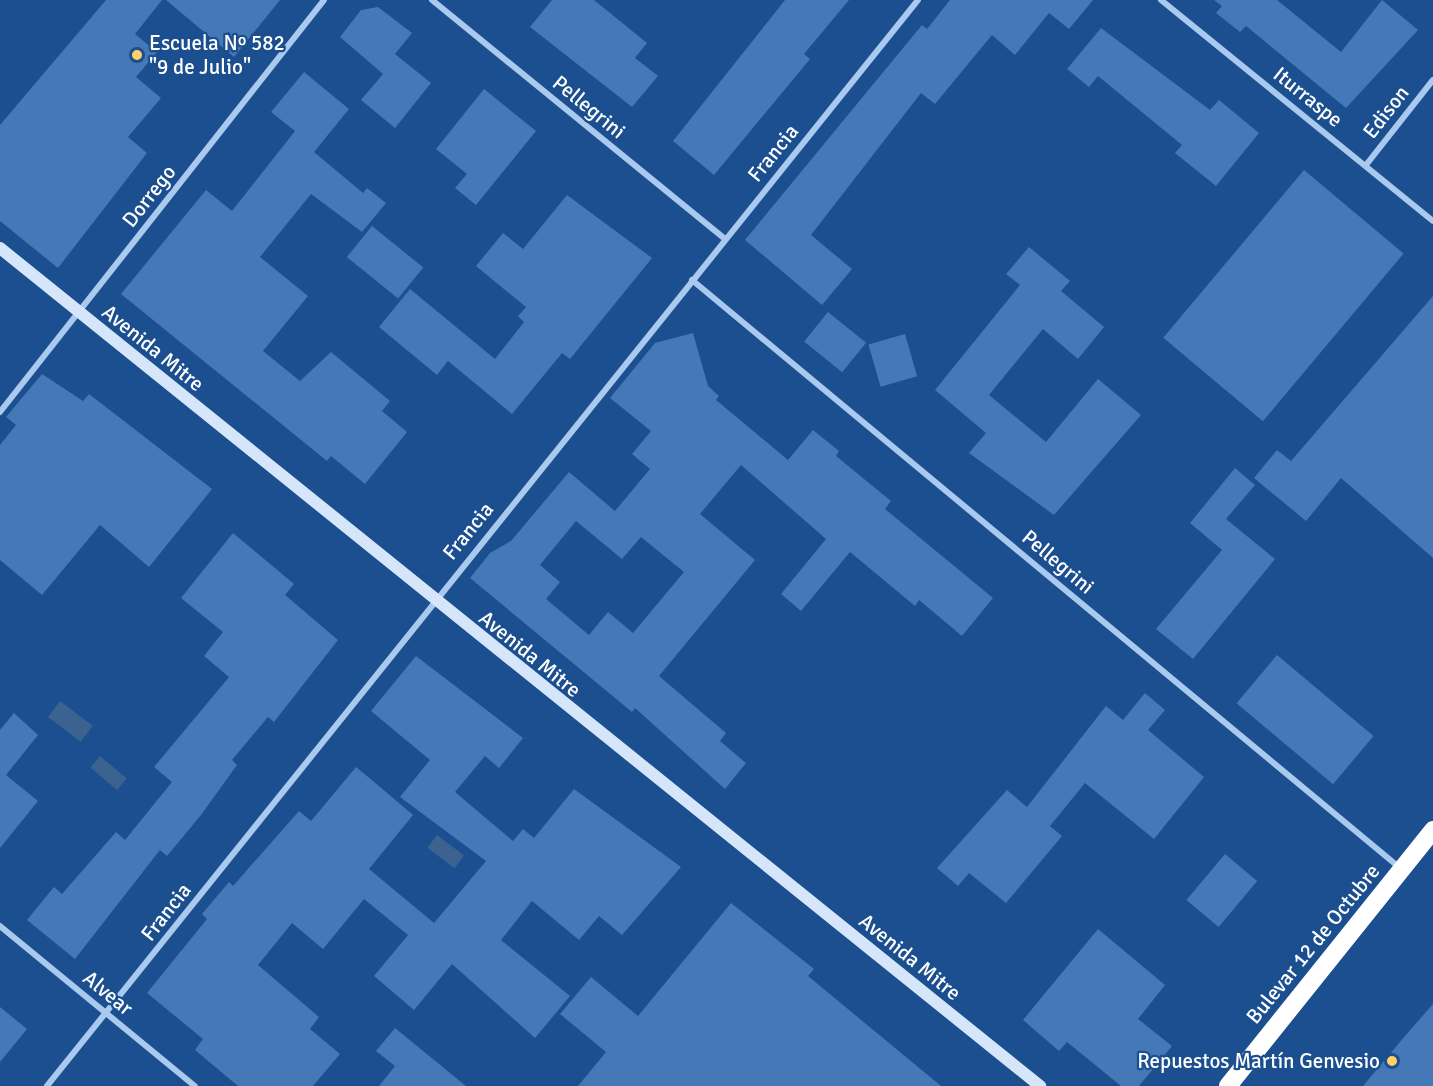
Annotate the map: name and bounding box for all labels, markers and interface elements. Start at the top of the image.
place label: Escuela Nº 582 "9 de Julio" [149,30,285,80]
marker: Escuela Nº 582 "9 de Julio" [130,48,144,62]
street label: Iturraspe [1268,61,1348,133]
street label: Pellegrini [548,70,630,144]
street label: Edison [1358,81,1414,143]
street label: Francia [742,119,804,187]
street label: Dorrego [117,160,181,232]
street label: Avenida Mitre [97,299,209,397]
street label: Francia [437,497,499,565]
street label: Pellegrini [1017,525,1099,599]
street label: Avenida Mitre [474,605,586,703]
street label: Bulevar 12 de Octubre [1241,859,1385,1029]
street label: Francia [136,878,196,946]
street label: Avenida Mitre [854,908,966,1006]
street label: Alvear [78,965,138,1021]
place label: Repuestos Martín Genvesio [1137,1048,1380,1074]
marker: Repuestos Martín Genvesio [1385,1054,1399,1068]

